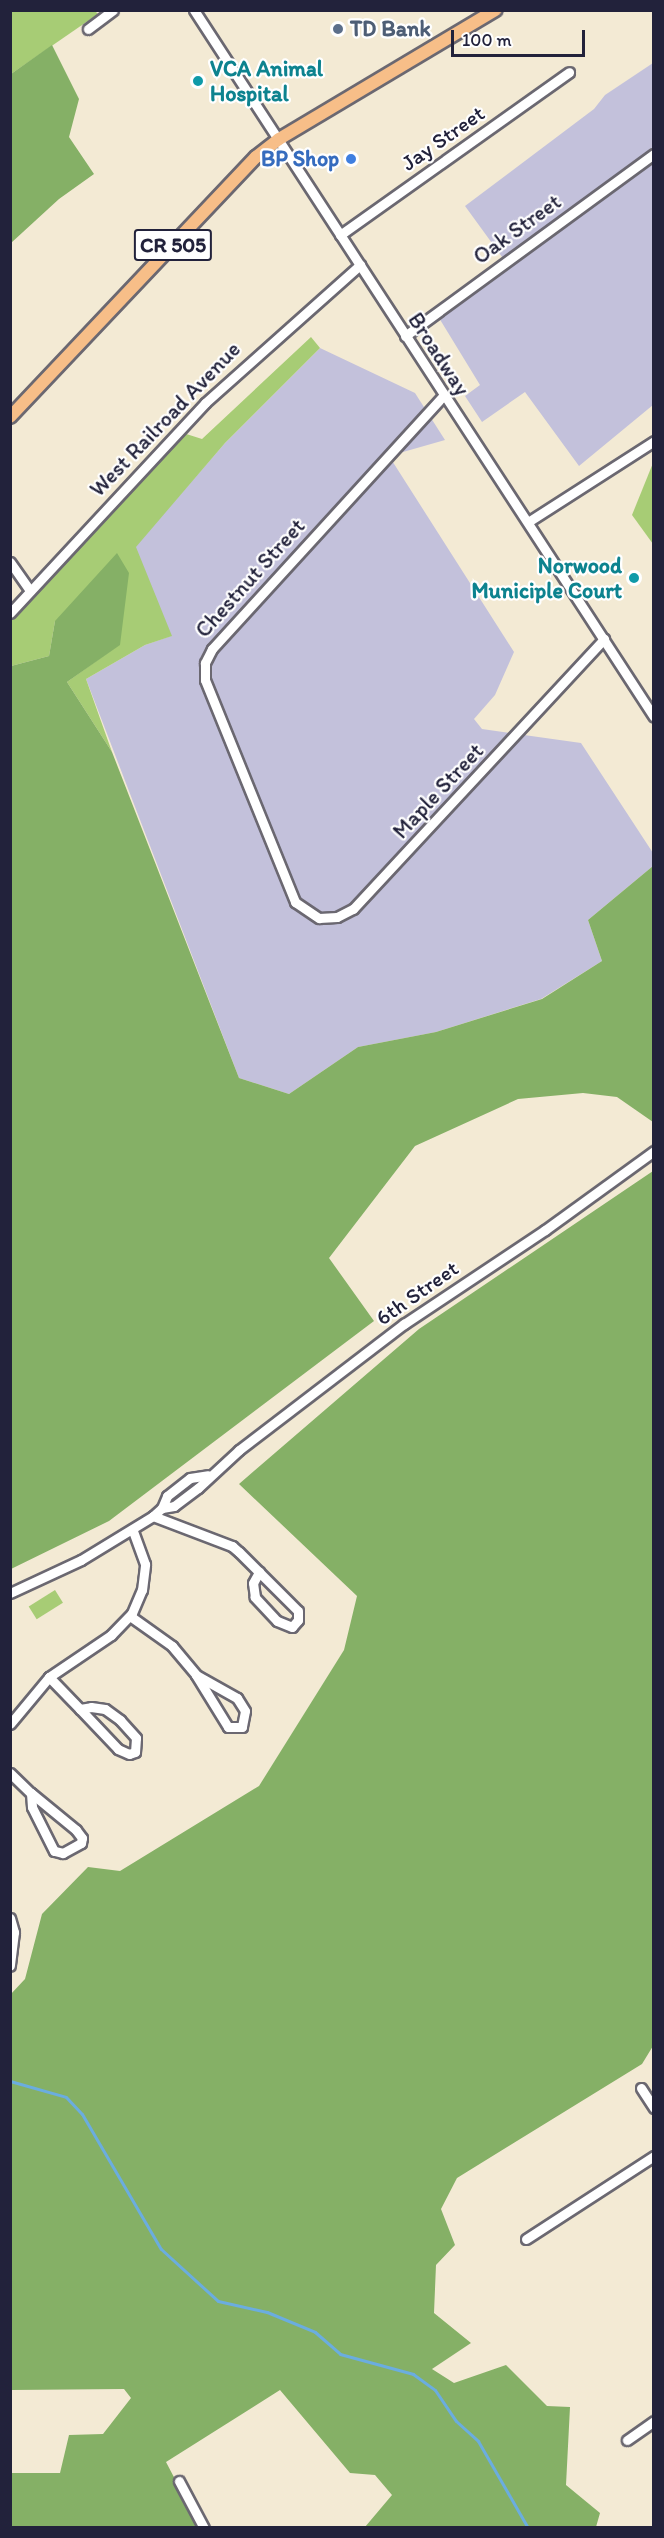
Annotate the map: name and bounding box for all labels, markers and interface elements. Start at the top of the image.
place label: TD Bank [350,16,431,42]
scale bar [454,18,588,56]
marker: TD Bank [331,22,345,36]
text: 100 m [462,29,512,51]
place label: VCA Animal Hospital [210,55,323,106]
marker: VCA Animal Hospital [191,74,205,88]
street label: Jay Street [397,100,489,176]
place label: BP Shop [261,146,339,172]
marker: BP Shop [344,152,358,166]
street label: Oak Street [468,188,566,270]
road number: CR 505 [132,227,213,263]
street label: Broadway [402,308,476,400]
street label: West Railroad Avenue [84,336,246,502]
street label: Chestnut Street [190,513,310,643]
place label: Norwood Municiple Court [471,552,622,604]
marker: Norwood Municiple Court [627,571,641,585]
street label: Maple Street [387,738,489,844]
street label: 6th Street [371,1255,463,1331]

